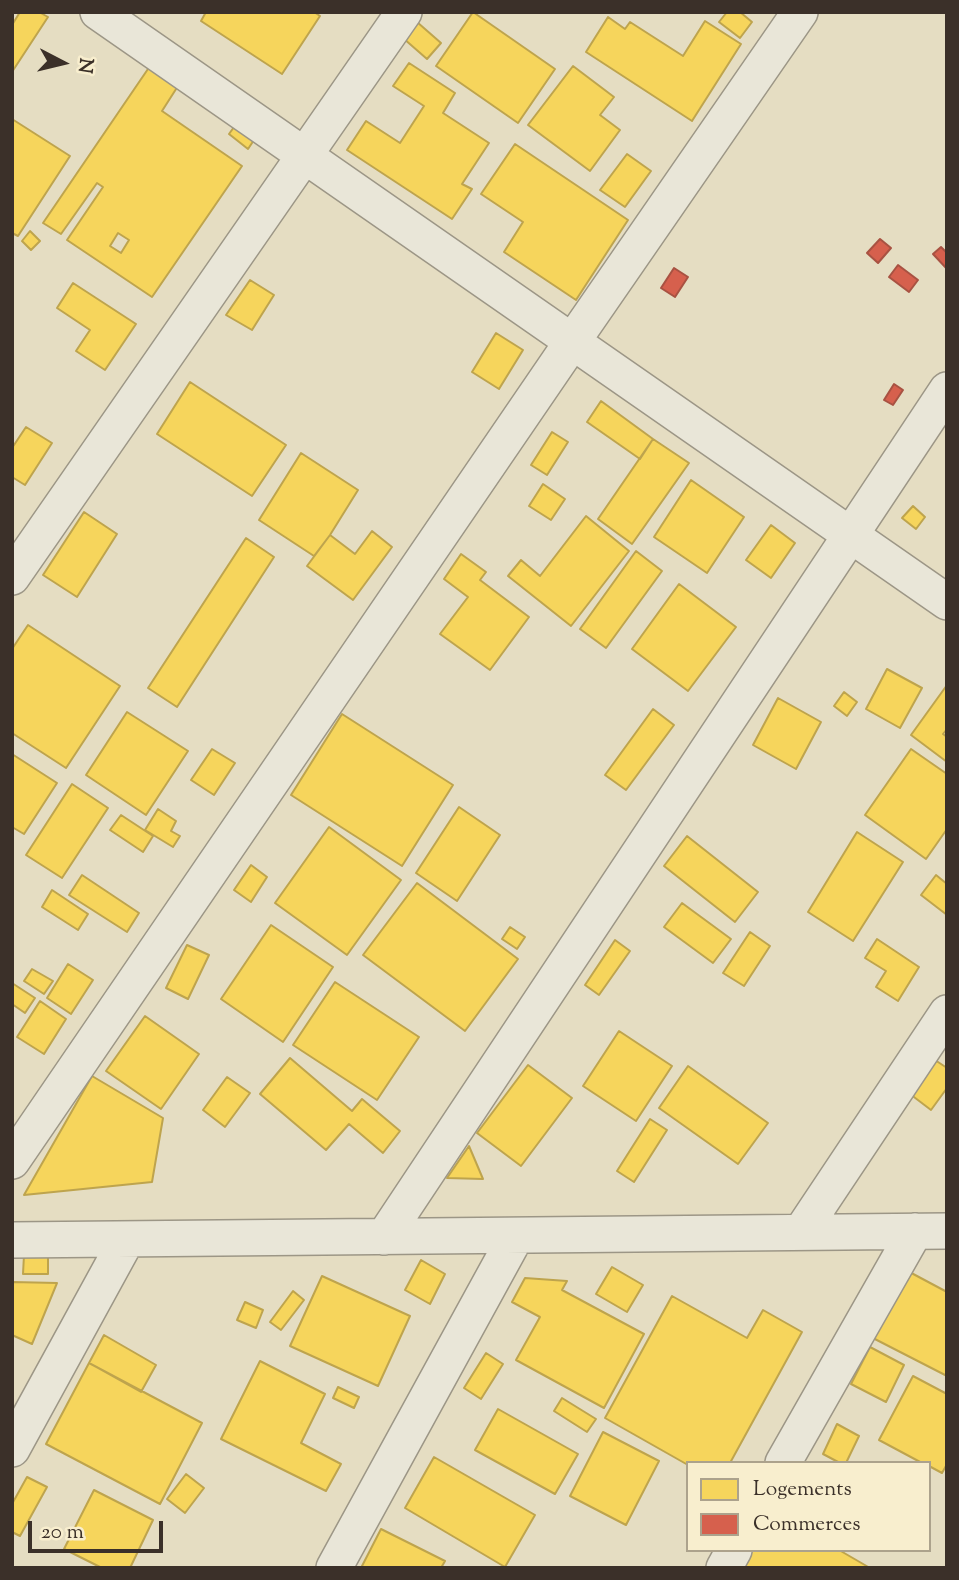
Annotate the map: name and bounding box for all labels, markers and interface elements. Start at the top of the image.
north arrow [28,28,98,98]
text: N [70,56,99,75]
legend [686,1461,931,1552]
text: Logements [753,1475,852,1505]
scale bar [32,1506,166,1550]
text: Commerces [753,1510,861,1540]
text: 20 m [41,1518,84,1548]

